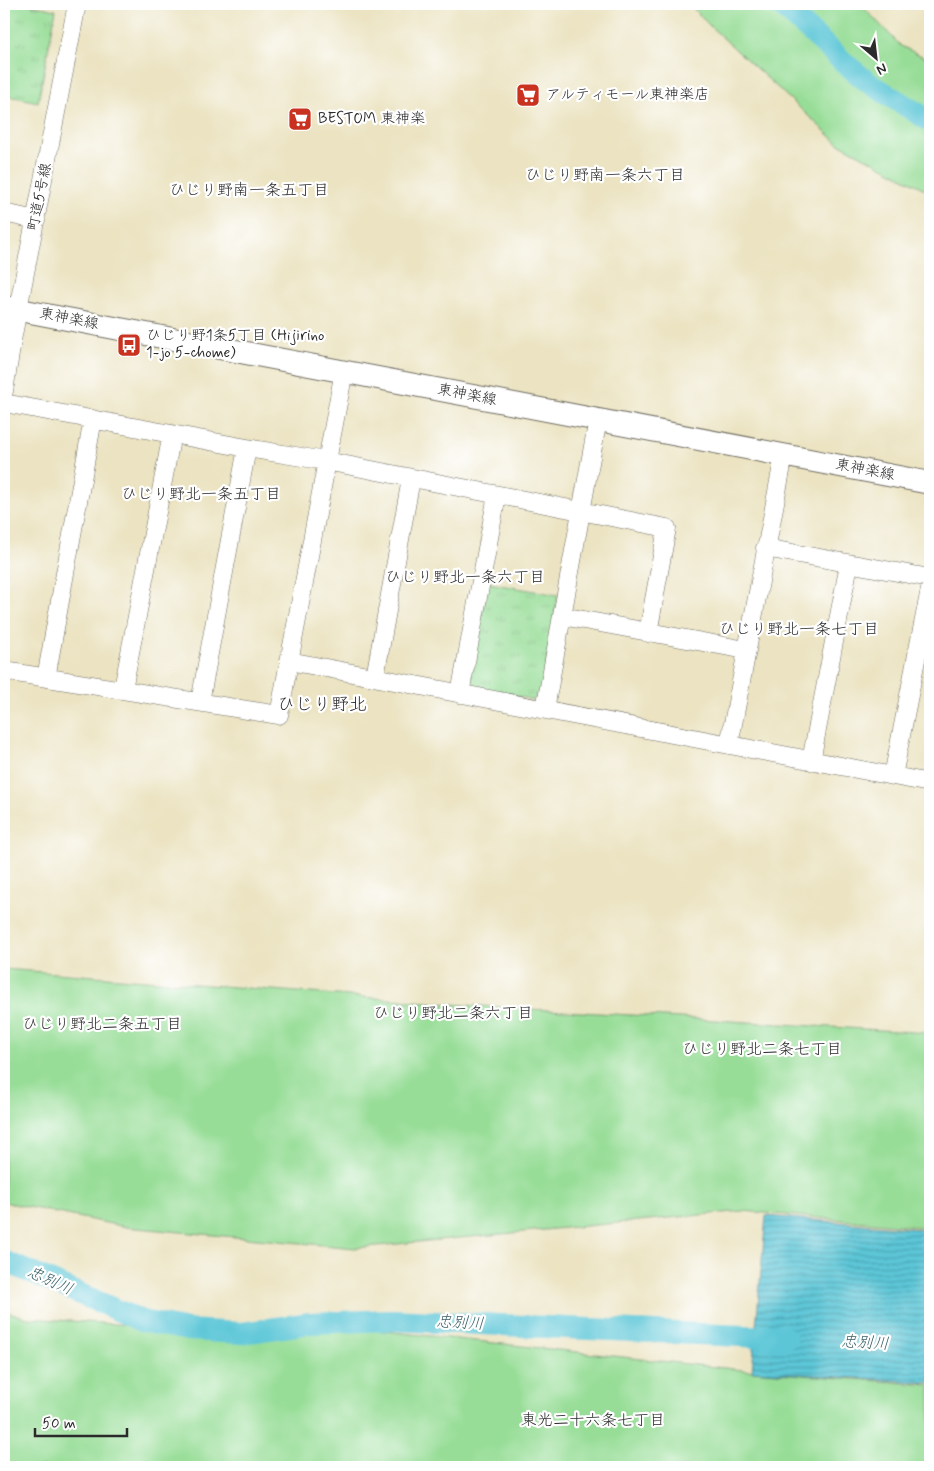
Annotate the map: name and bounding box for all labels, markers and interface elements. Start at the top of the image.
north arrow [852,32,902,82]
text: N [873,58,890,79]
supermarket icon: アルティモール東神楽店 [515,82,541,108]
place label: アルティモール東神楽店 [546,85,709,105]
supermarket icon: BESTOM 東神楽 [287,106,313,132]
place label: BESTOM 東神楽 [318,109,425,129]
street label: 町道5号線 [24,161,56,233]
district label: ひじり野南一条六丁目 [525,165,685,186]
district label: ひじり野南一条五丁目 [169,180,329,201]
street label: 東神楽線 [38,303,100,335]
place label: ひじり野1条5丁目 (Hijirino 1-jo 5-chome) [146,326,325,363]
bus stop icon: ひじり野1条5丁目 (Hijirino 1-jo 5-chome) [116,332,142,358]
street label: 東神楽線 [436,379,498,411]
street label: 東神楽線 [834,454,896,486]
district label: ひじり野北一条五丁目 [121,484,281,505]
district label: ひじり野北一条六丁目 [385,567,545,588]
district label: ひじり野北一条七丁目 [719,619,879,640]
district label: ひじり野北 [277,693,367,717]
district label: ひじり野北二条六丁目 [373,1003,533,1024]
district label: ひじり野北二条五丁目 [22,1014,182,1035]
district label: ひじり野北二条七丁目 [682,1039,842,1060]
water label: 忠別川 [24,1262,76,1300]
water label: 忠別川 [435,1311,485,1335]
water label: 忠別川 [840,1331,890,1355]
scale bar [35,1406,128,1438]
district label: 東光二十六条七丁目 [521,1410,665,1431]
text: 50 m [42,1414,76,1434]

